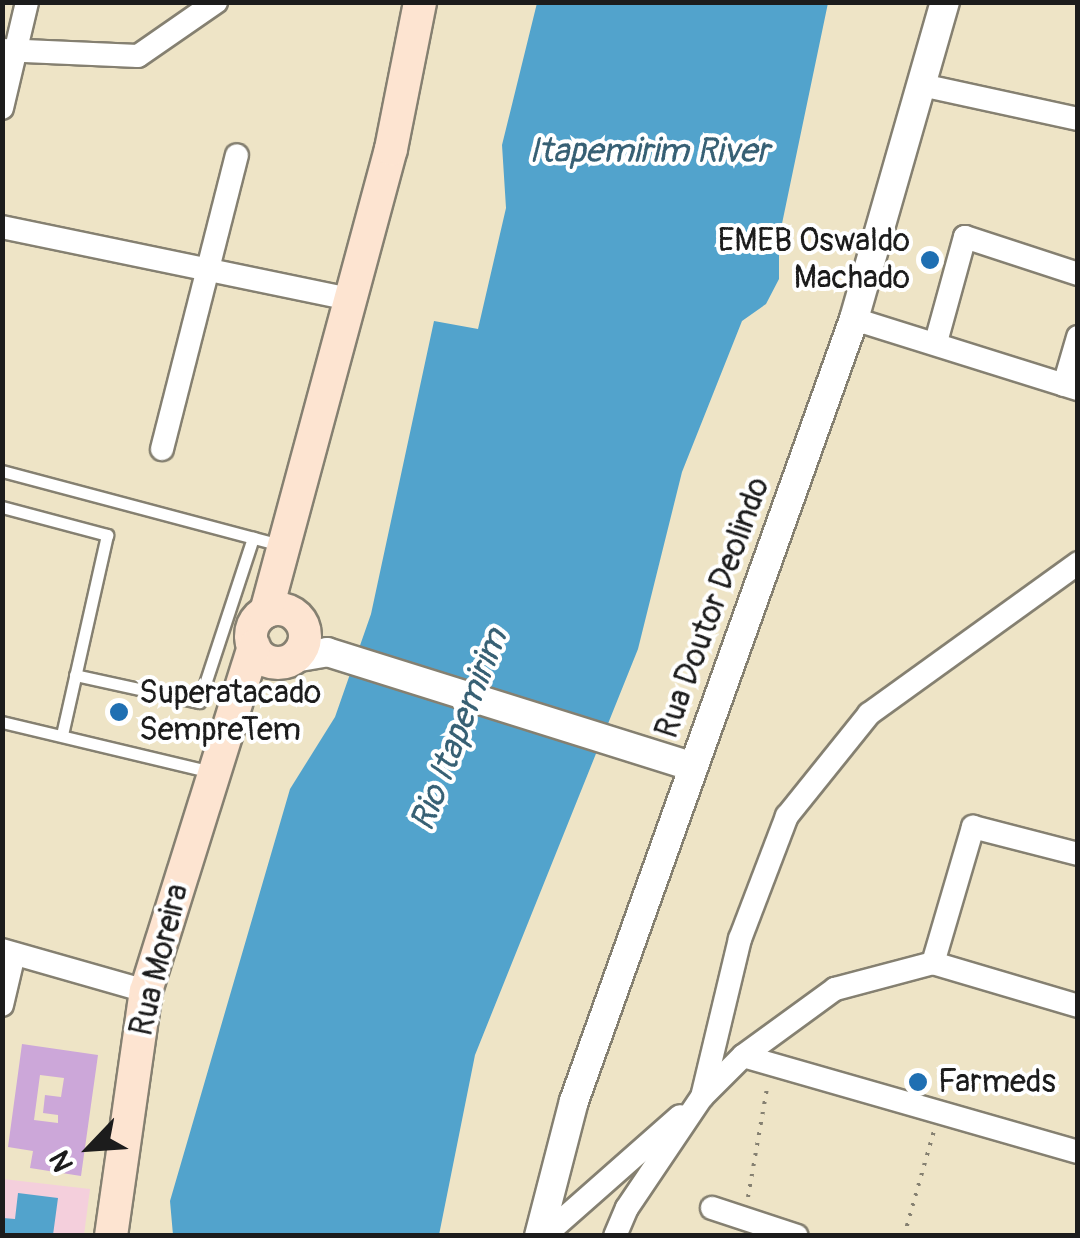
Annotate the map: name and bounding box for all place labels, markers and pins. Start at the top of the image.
place label: EMEB Oswaldo Machado [718,223,910,298]
marker: EMEB Oswaldo Machado [919,249,941,271]
place label: Superatacado SempreTem [139,675,321,750]
marker: Superatacado SempreTem [108,701,130,723]
place label: Farmeds [938,1063,1056,1101]
marker: Farmeds [907,1071,929,1093]

